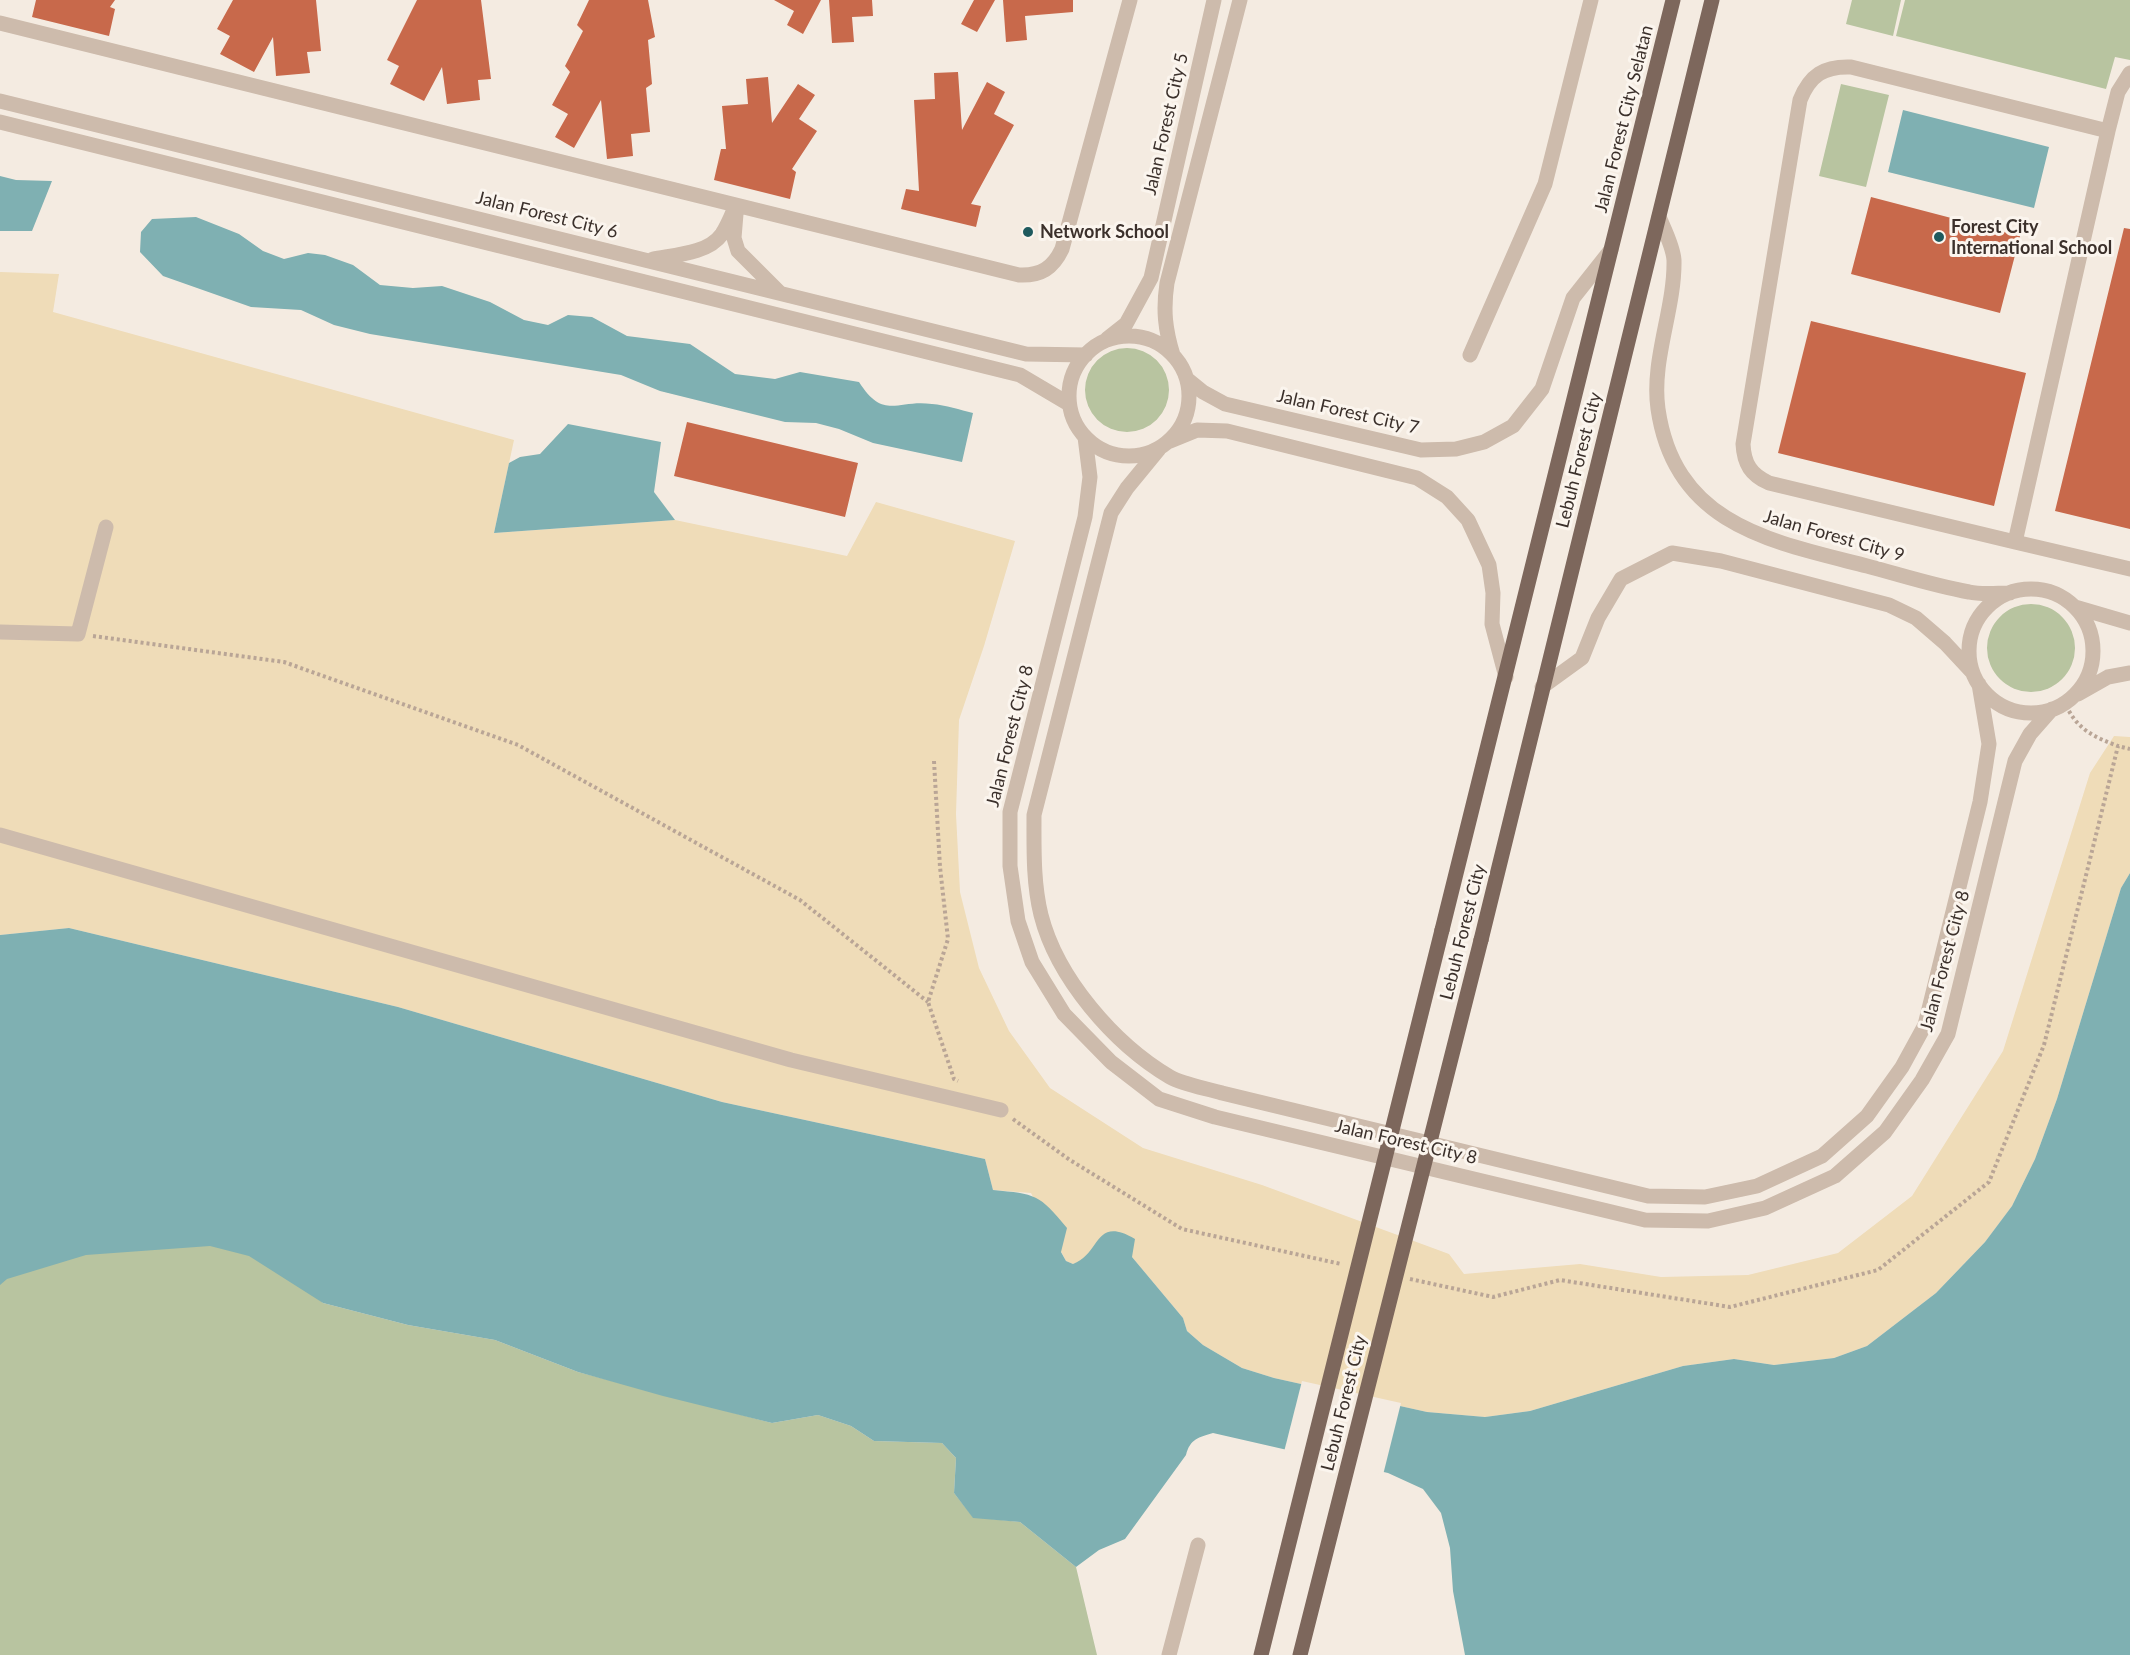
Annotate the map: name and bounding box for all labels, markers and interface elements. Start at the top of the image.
street label: Jalan Forest City Selatan [1590,23,1658,215]
street label: Jalan Forest City 5 [1139,51,1193,197]
street label: Jalan Forest City 6 [474,187,620,243]
place label: Forest City International School [1951,216,2112,258]
place label: Network School [1040,221,1169,243]
marker: Network School [1021,225,1035,239]
marker: Forest City International School [1932,230,1946,244]
street label: Jalan Forest City 7 [1275,385,1421,439]
street label: Lebuh Forest City [1552,390,1606,530]
street label: Jalan Forest City 9 [1761,506,1907,566]
street label: Jalan Forest City 8 [982,663,1038,809]
street label: Lebuh Forest City [1436,862,1490,1002]
street label: Jalan Forest City 8 [1916,888,1974,1034]
street label: Jalan Forest City 8 [1333,1115,1479,1169]
street label: Lebuh Forest City [1317,1333,1371,1473]

